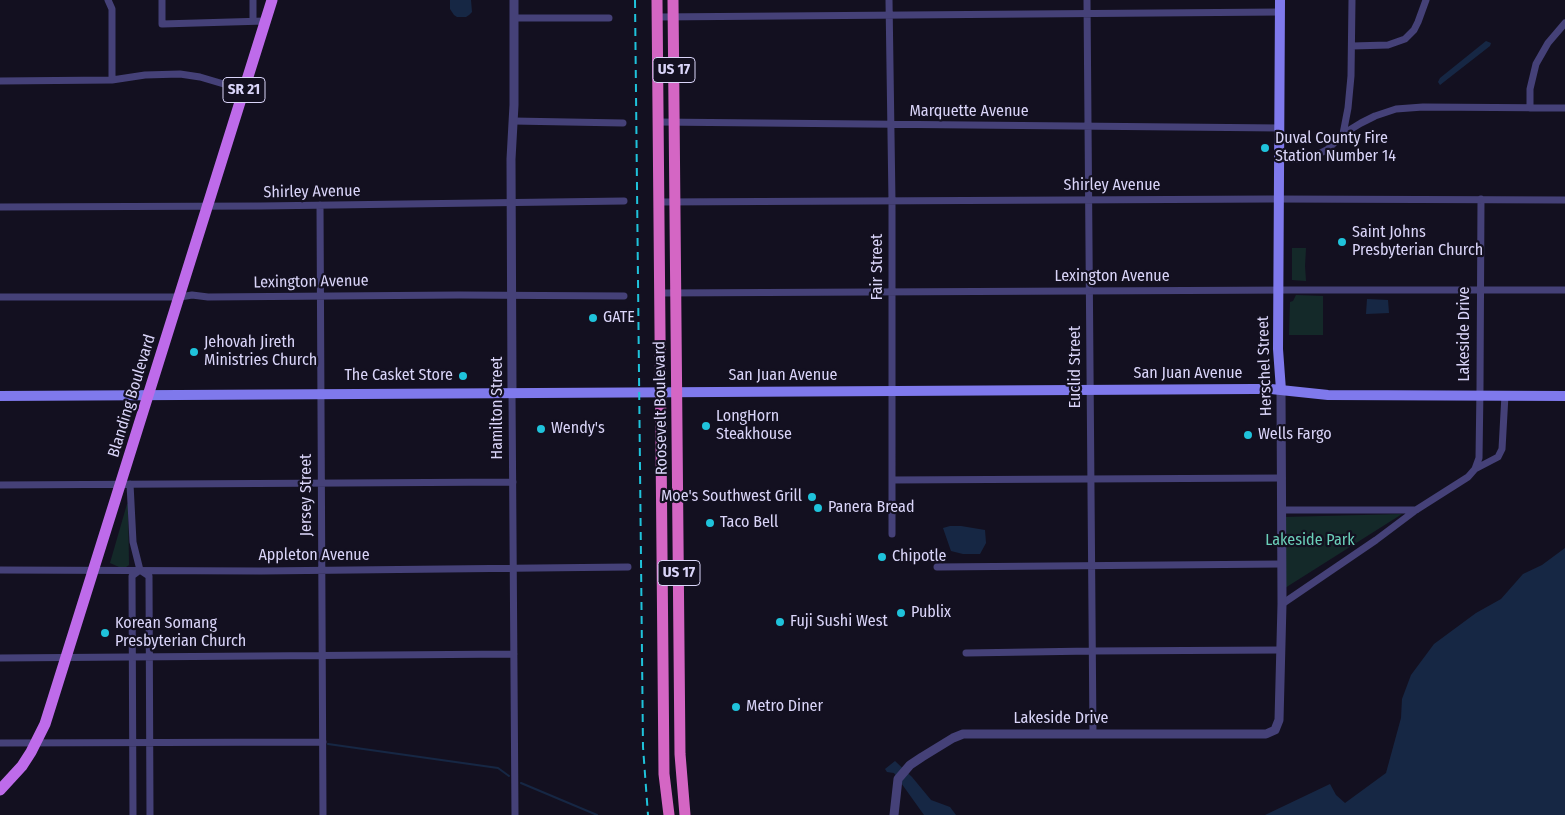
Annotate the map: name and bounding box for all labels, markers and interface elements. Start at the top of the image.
road number: US 17 [653,58,695,82]
road number: SR 21 [223,78,265,102]
street label: Marquette Avenue [909,102,1029,122]
place label: Duval County Fire Station Number 14 [1275,129,1396,167]
marker: Duval County Fire Station Number 14 [1259,142,1271,154]
street label: Shirley Avenue [1064,176,1160,196]
street label: Shirley Avenue [263,182,361,202]
place label: Saint Johns Presbyterian Church [1352,223,1483,261]
street label: Fair Street [868,234,888,300]
marker: Saint Johns Presbyterian Church [1336,236,1348,248]
street label: Lexington Avenue [1054,267,1170,287]
street label: Lexington Avenue [253,271,369,293]
street label: Lakeside Drive [1455,286,1475,382]
place label: GATE [603,308,635,328]
marker: GATE [587,312,599,324]
street label: Herschel Street [1254,316,1276,416]
street label: Euclid Street [1066,326,1086,408]
street label: Blanding Boulevard [104,332,160,460]
place label: Jehovah Jireth Ministries Church [204,333,317,371]
street label: Roosevelt Boulevard [650,341,672,475]
marker: Jehovah Jireth Ministries Church [188,346,200,358]
street label: Hamilton Street [488,356,508,460]
street label: San Juan Avenue [1134,364,1242,384]
place label: The Casket Store [344,366,453,386]
street label: San Juan Avenue [729,366,837,386]
marker: The Casket Store [457,370,469,382]
place label: LongHorn Steakhouse [716,407,792,445]
place label: Wendy's [551,419,605,439]
marker: LongHorn Steakhouse [700,420,712,432]
marker: Wendy's [535,423,547,435]
place label: Wells Fargo [1258,425,1332,445]
marker: Wells Fargo [1242,429,1254,441]
street label: Jersey Street [297,454,317,536]
place label: Moe's Southwest Grill [661,487,802,507]
marker: Moe's Southwest Grill [806,491,818,503]
place label: Panera Bread [828,498,914,518]
marker: Panera Bread [812,502,824,514]
place label: Taco Bell [720,513,778,533]
marker: Taco Bell [704,517,716,529]
park label: Lakeside Park [1265,531,1355,551]
street label: Appleton Avenue [258,546,370,566]
place label: Chipotle [892,547,946,567]
marker: Chipotle [876,551,888,563]
road number: US 17 [658,560,700,586]
place label: Publix [911,603,951,623]
marker: Publix [895,607,907,619]
place label: Fuji Sushi West [790,612,888,632]
place label: Korean Somang Presbyterian Church [115,614,246,652]
marker: Fuji Sushi West [774,616,786,628]
marker: Korean Somang Presbyterian Church [99,627,111,639]
place label: Metro Diner [746,697,823,717]
marker: Metro Diner [730,701,742,713]
street label: Lakeside Drive [1013,709,1109,729]

